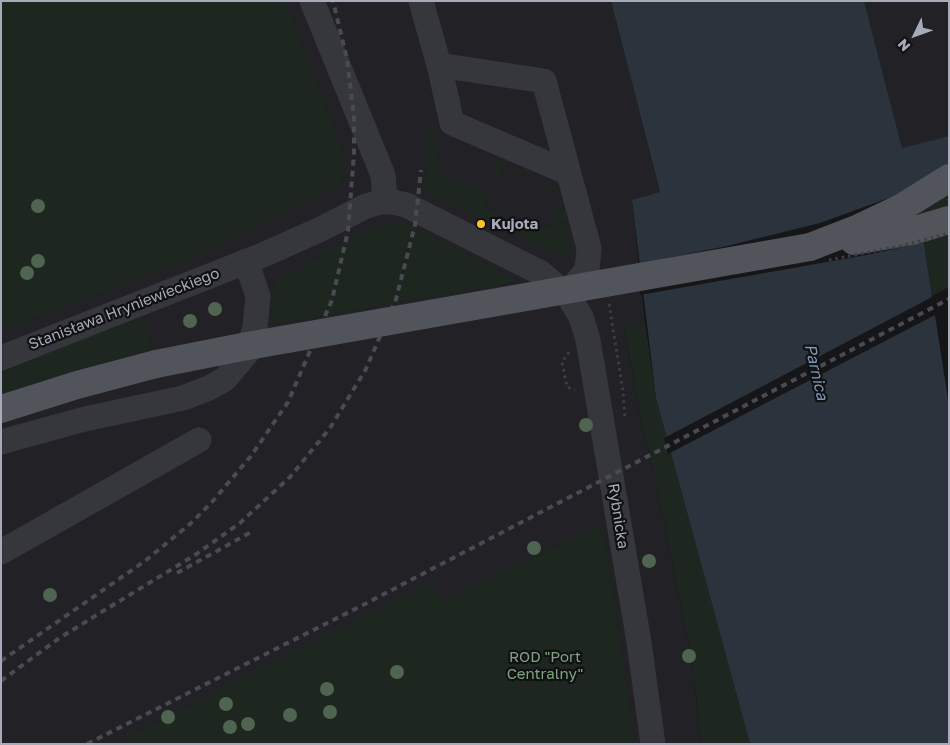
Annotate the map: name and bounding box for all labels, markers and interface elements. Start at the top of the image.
north arrow [890,10,940,60]
text: N [894,36,913,55]
place label: Kujota [491,215,538,233]
marker: Kujota [475,218,487,230]
street label: Stanisława Hryniewieckiego [26,264,222,354]
water label: Parnica [800,342,832,402]
street label: Rybnicka [604,482,632,550]
park label: ROD "Port Centralny" [507,648,583,683]

